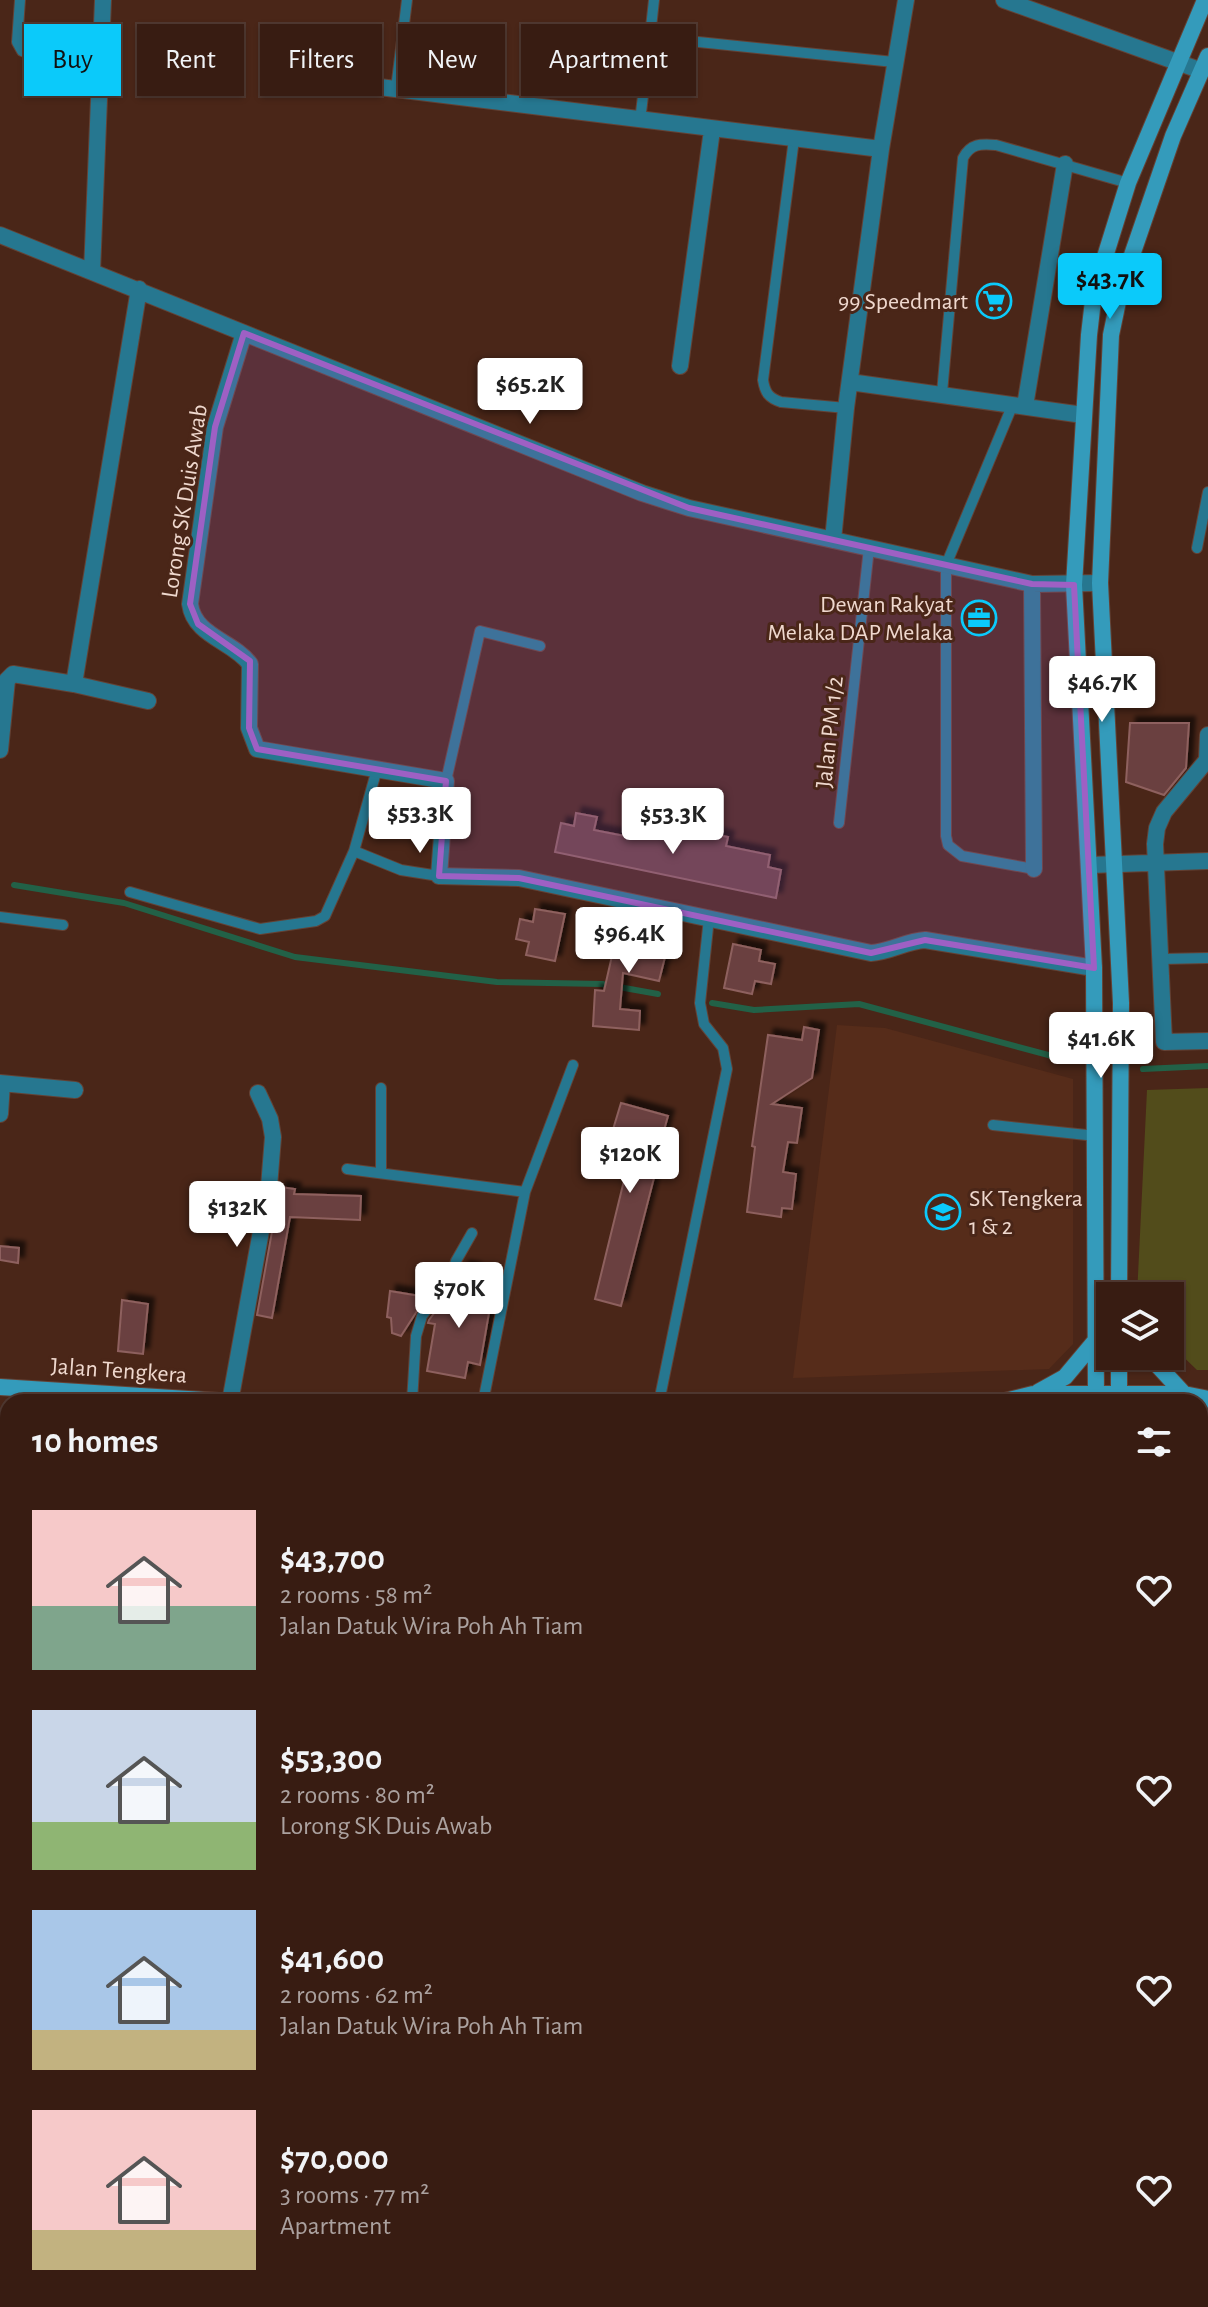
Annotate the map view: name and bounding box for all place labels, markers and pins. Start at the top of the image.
pin: $43.7K [1045,253,1175,321]
supermarket icon: 99 Speedmart [975,282,1013,320]
place label: 99 Speedmart [838,290,968,314]
pin: $65.2K [465,358,595,426]
place label: Dewan Rakyat Melaka DAP Melaka [767,593,953,645]
office icon: Dewan Rakyat Melaka DAP Melaka [960,599,998,637]
pin: $46.7K [1037,656,1167,724]
pin: $53.3K [355,787,485,855]
pin: $53.3K [608,788,738,856]
pin: $96.4K [564,907,694,975]
pin: $41.6K [1036,1012,1166,1080]
pin: $120K [574,1127,686,1195]
pin: $132K [181,1181,293,1249]
place label: SK Tengkera 1 & 2 [969,1187,1083,1239]
school or university icon: SK Tengkera 1 & 2 [924,1193,962,1231]
pin: $70K [412,1262,506,1330]

